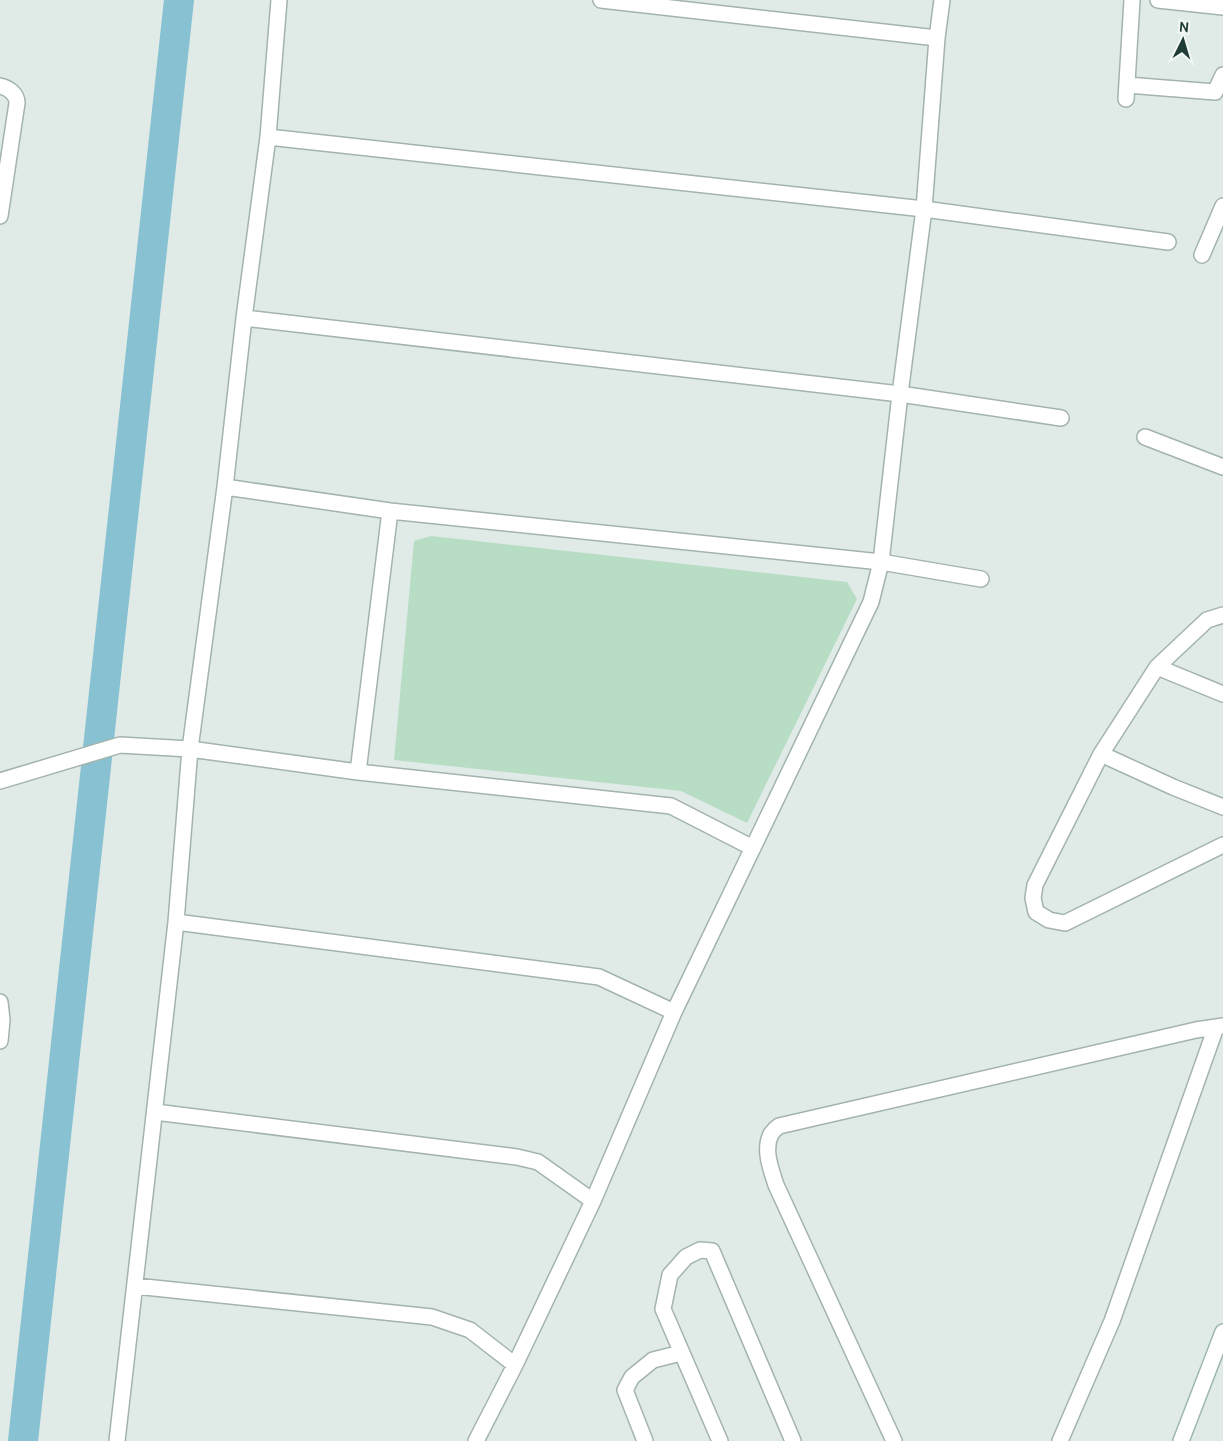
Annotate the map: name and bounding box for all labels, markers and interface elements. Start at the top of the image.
north arrow [1158,15,1208,65]
text: N [1178,18,1190,36]

